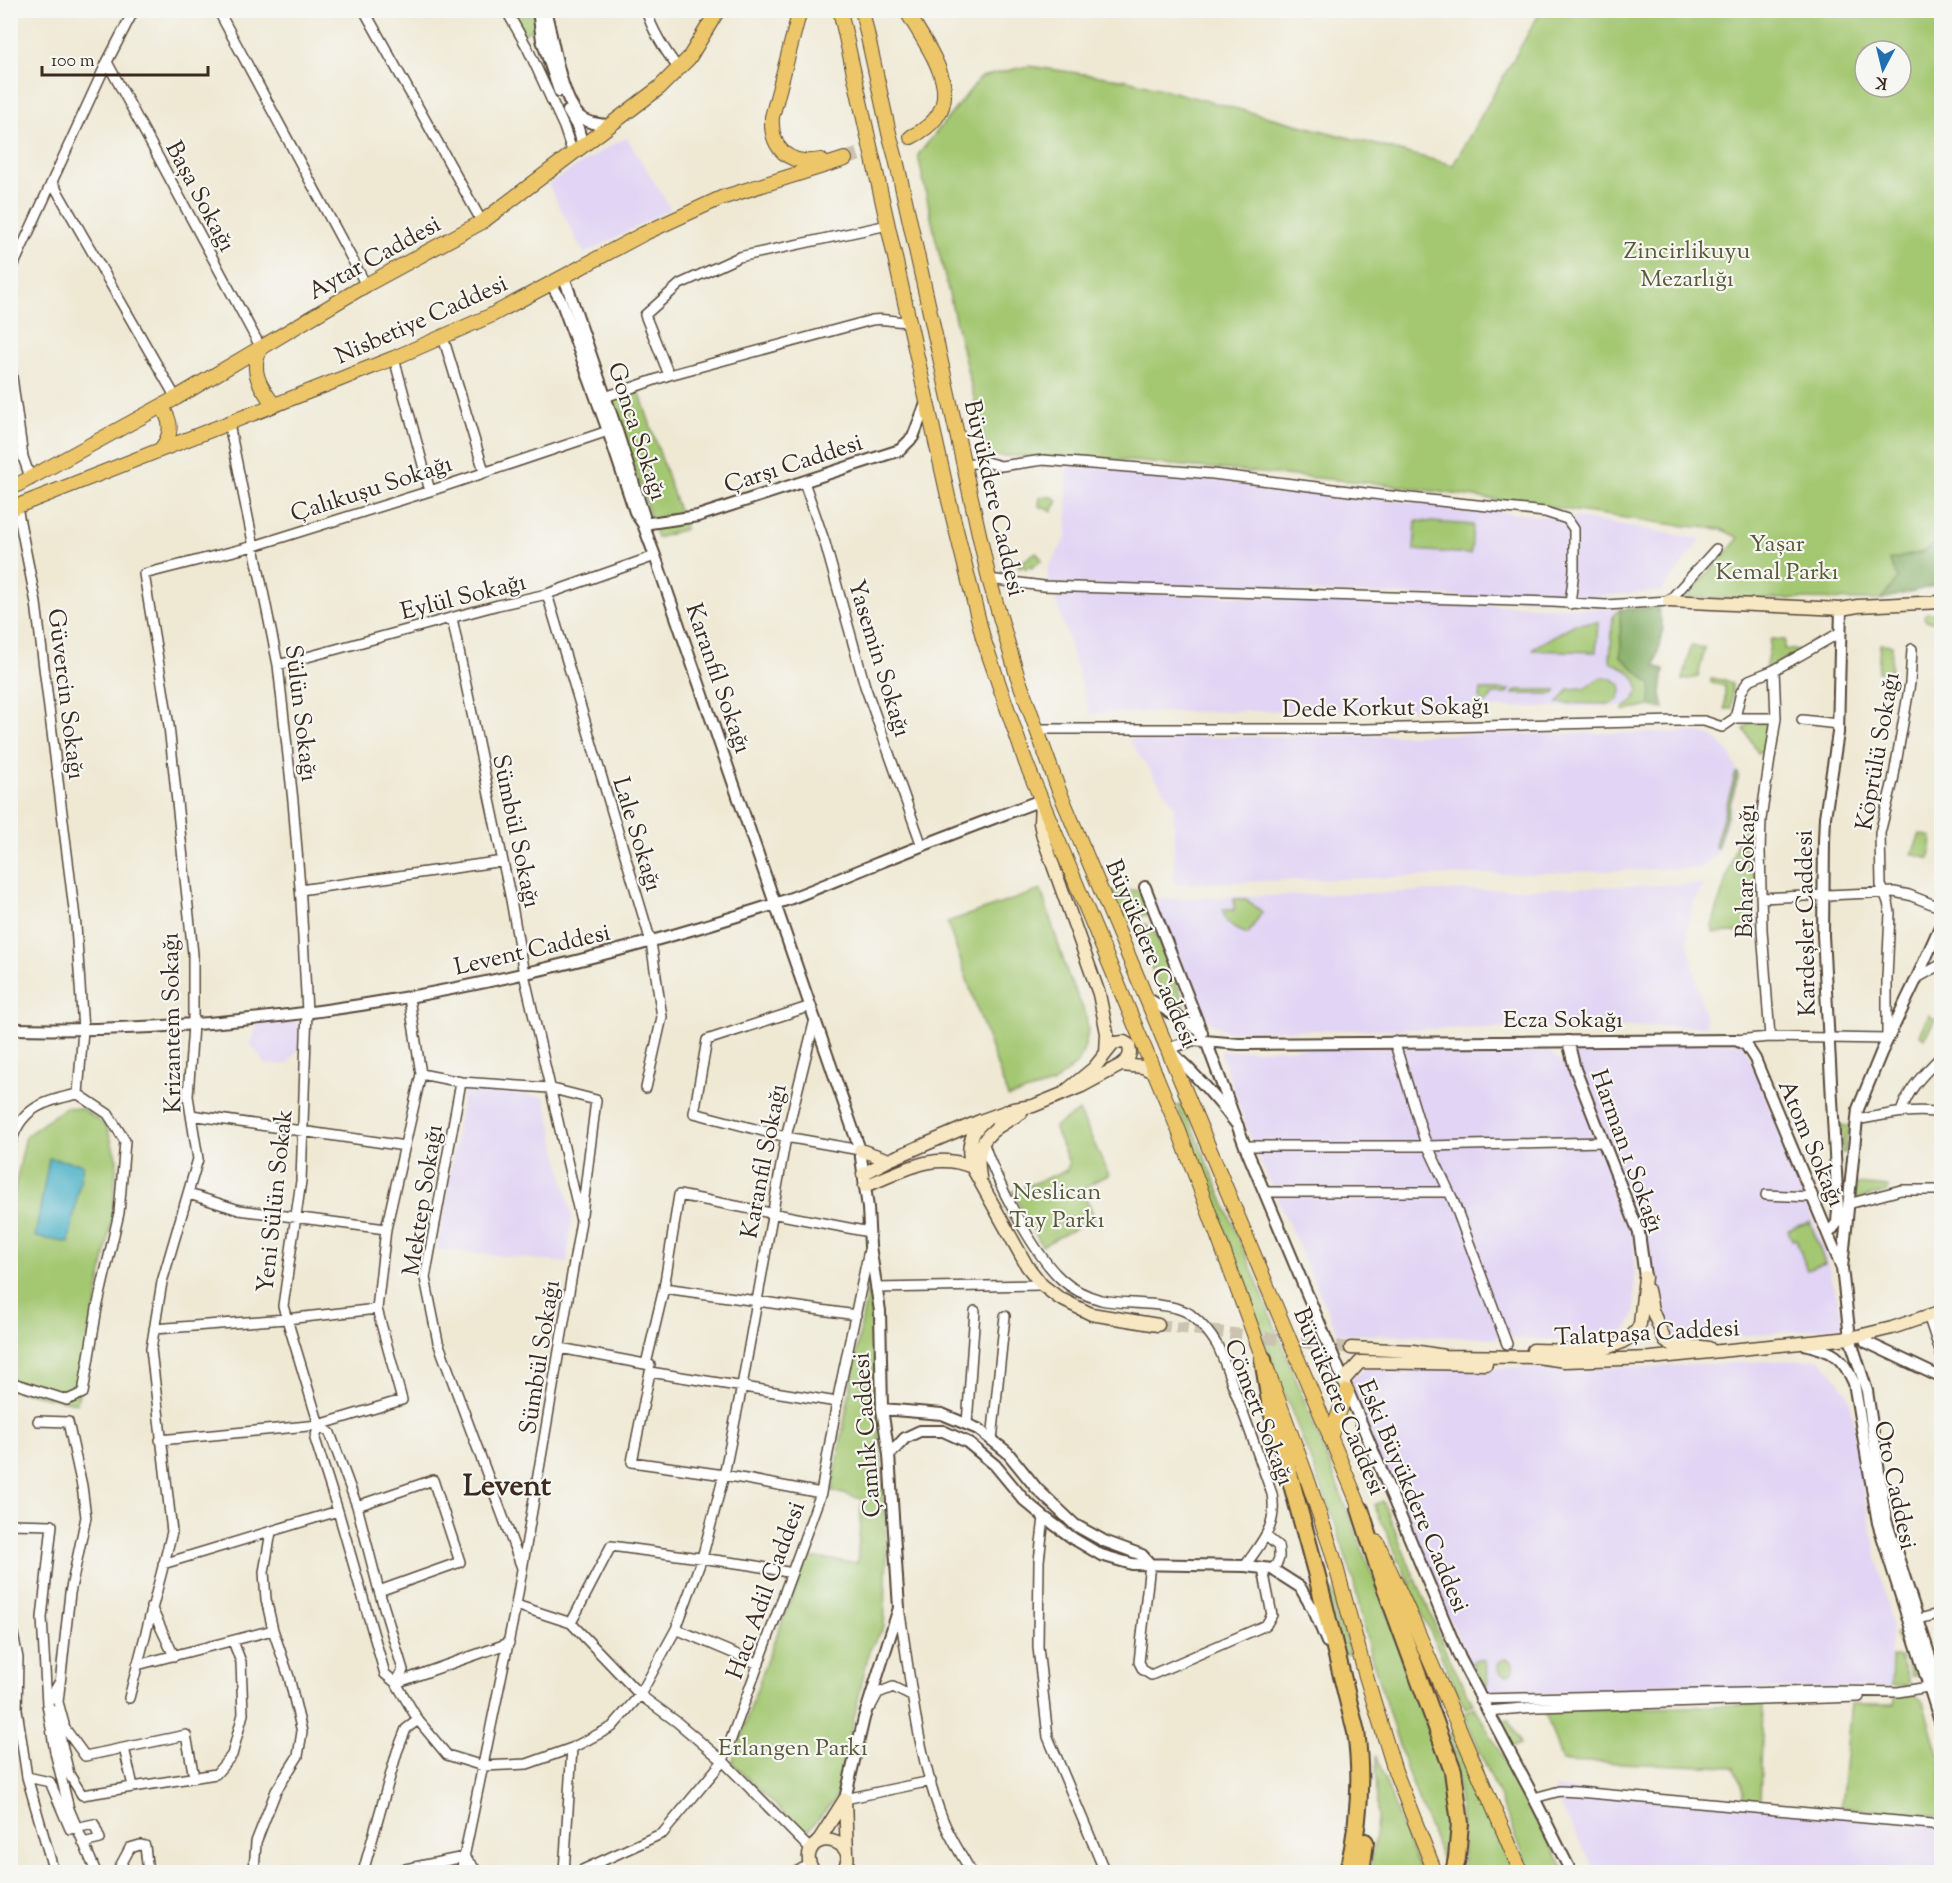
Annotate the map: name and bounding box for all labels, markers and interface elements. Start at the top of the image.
scale bar [42,39,208,77]
north arrow [1853,39,1913,99]
text: 100 m [51,49,95,75]
text: K [1874,69,1889,94]
street label: Başa Sokağı [156,135,243,259]
street label: Aytar Caddesi [302,208,448,309]
park label: Zincirlikuyu Mezarlığı [1624,235,1750,297]
street label: Nisbetiye Caddesi [330,267,514,374]
street label: Gonca Sokağı [598,358,674,505]
street label: Büyükdere Caddesi [954,397,1032,600]
street label: Çarşı Caddesi [720,426,867,503]
street label: Çalıkuşu Sokağı [286,448,457,532]
park label: Yaşar Kemal Parkı [1716,528,1839,590]
street label: Eylül Sokağı [397,566,530,630]
street label: Yasemin Sokağı [838,576,918,742]
street label: Karanfil Sokağı [676,599,759,759]
street label: Güvercin Sokağı [38,607,92,782]
street label: Sülün Sokağı [275,643,325,784]
street label: Köprülü Sokağı [1848,669,1910,833]
street label: Dede Korkut Sokağı [1282,690,1490,728]
street label: Sümbül Sokağı [482,752,548,911]
street label: Lale Sokağı [603,773,670,896]
street label: Bahar Sokağı [1729,803,1765,939]
street label: Kardeşler Caddesi [1788,829,1826,1017]
street label: Büyükdere Caddesi [1095,855,1205,1053]
street label: Levent Caddesi [451,916,614,985]
street label: Krizantem Sokağı [154,932,192,1114]
street label: Ecza Sokağı [1503,1004,1623,1038]
street label: Harman 1 Sokağı [1581,1065,1672,1238]
street label: Atom Sokağı [1768,1075,1852,1213]
street label: Karanfil Sokağı [733,1081,797,1242]
street label: Yeni Sülün Sokak [249,1108,303,1295]
street label: Mektep Sokağı [395,1122,453,1278]
park label: Neslican Tay Parkı [1009,1176,1105,1238]
street label: Sümbül Sokağı [512,1277,570,1437]
street label: Büyükdere Caddesi [1283,1303,1393,1501]
street label: Talatpaşa Caddesi [1554,1312,1741,1356]
street label: Cömert Sokağı [1215,1334,1302,1491]
street label: Çamlık Caddesi [845,1351,891,1519]
street label: Eski Büyükdere Caddesi [1348,1375,1477,1619]
street label: Oto Caddesi [1864,1418,1924,1553]
district label: Levent [463,1466,552,1509]
street label: Hacı Adil Caddesi [719,1497,815,1684]
park label: Erlangen Parkı [718,1732,868,1766]

